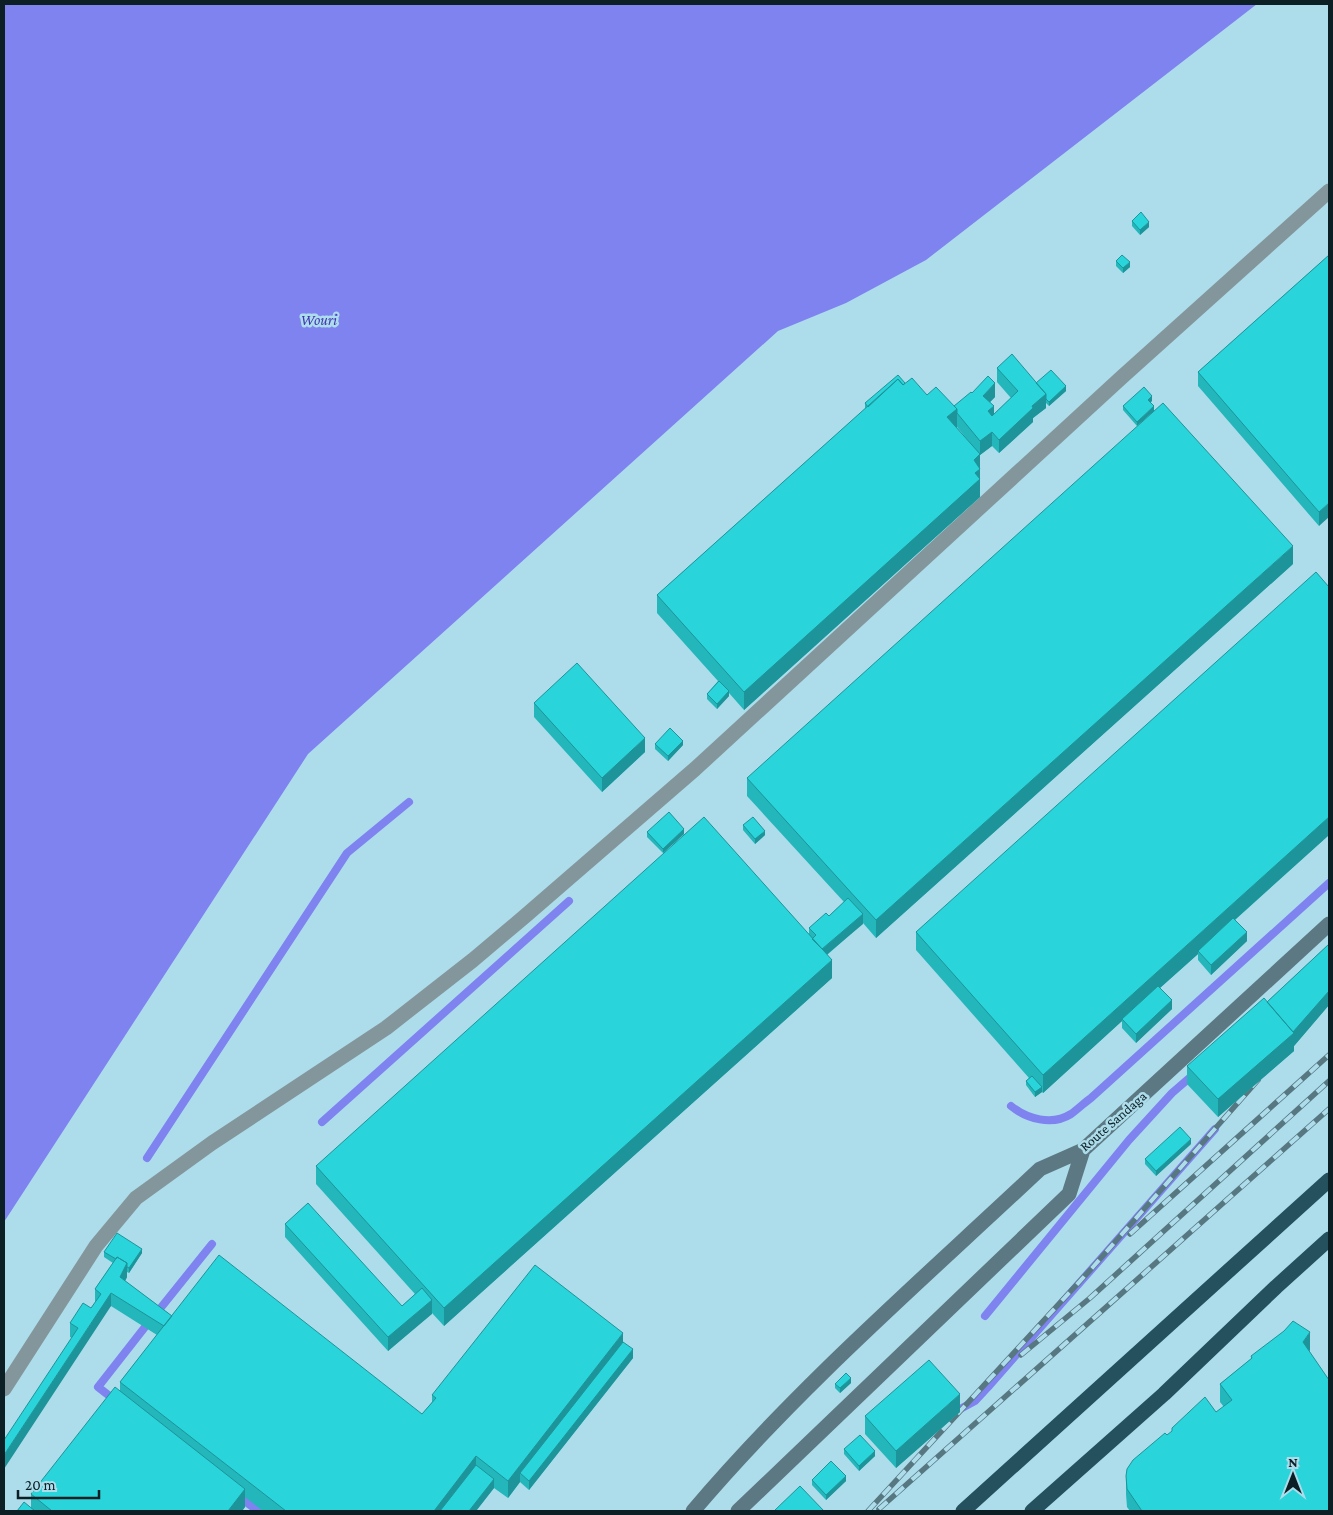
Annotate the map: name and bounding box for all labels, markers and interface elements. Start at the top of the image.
water label: Wouri [301,312,338,328]
street label: Route Sandaga [1076,1087,1150,1154]
north arrow [1268,1450,1318,1500]
text: N [1288,1454,1298,1470]
scale bar [18,1468,99,1500]
text: 20 m [25,1477,56,1493]

